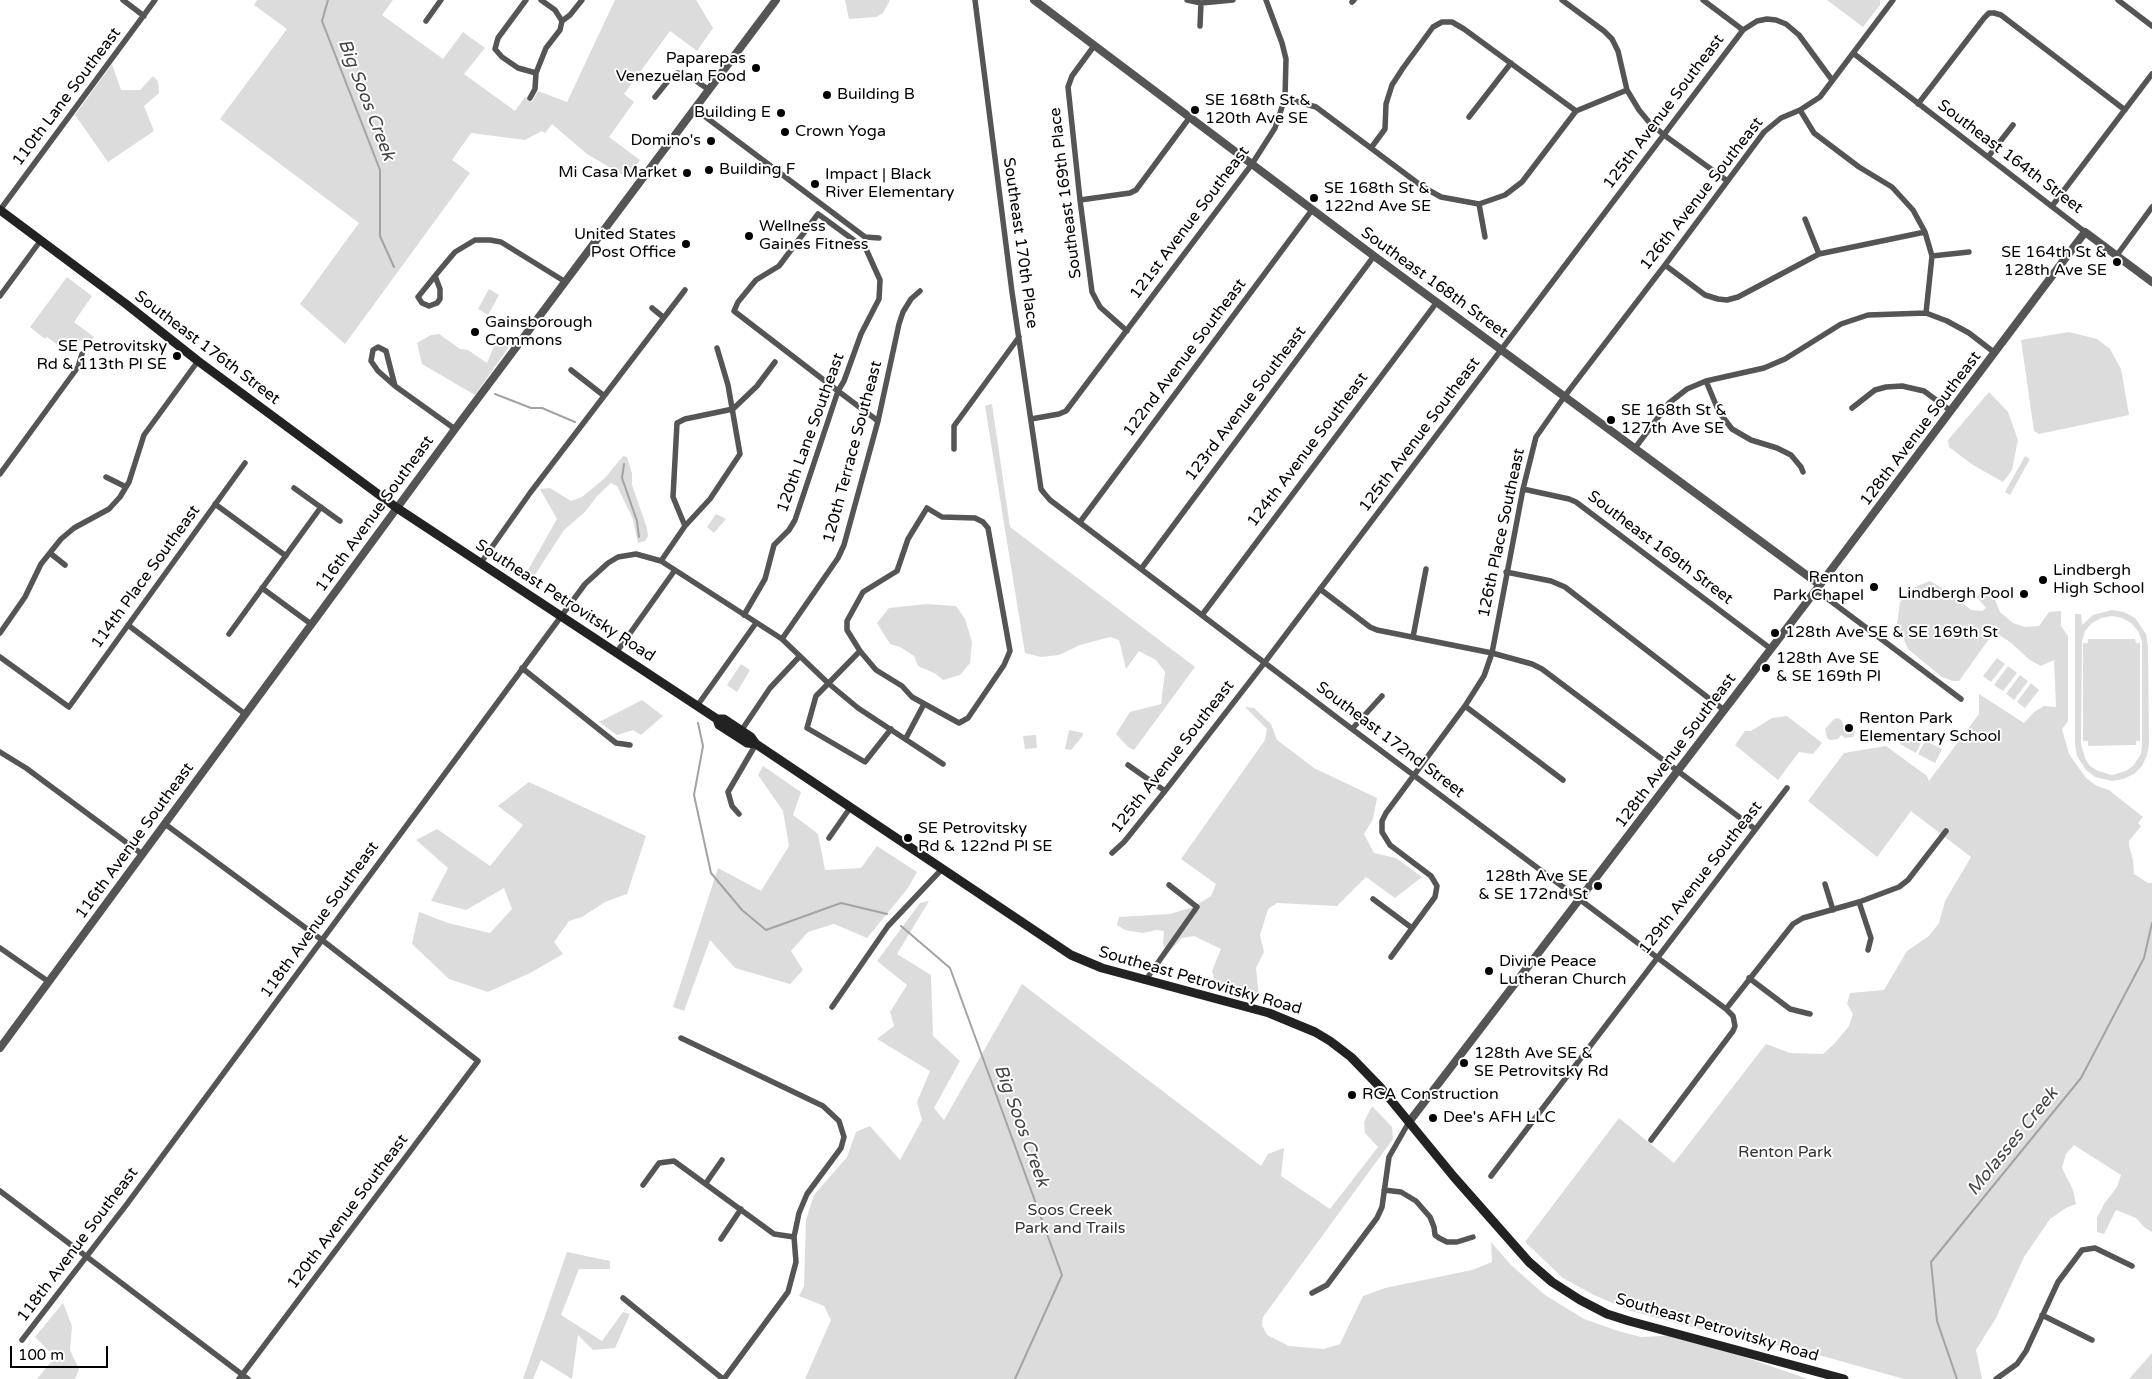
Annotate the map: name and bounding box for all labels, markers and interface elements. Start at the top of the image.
street label: 110th Lane Southeast [9,24,125,170]
street label: 125th Avenue Southeast [1600,31,1728,193]
water label: Big Soos Creek [333,36,399,164]
place label: Paparepas Venezuelan Food [616,49,746,87]
marker: Paparepas Venezuelan Food [750,62,762,74]
place label: Building B [837,85,915,105]
marker: Building B [821,89,833,101]
place label: SE 168th St & 120th Ave SE [1205,91,1311,129]
street label: Southeast 164th Street [1934,96,2086,218]
place label: Building E [694,103,771,123]
marker: SE 168th St & 120th Ave SE [1189,104,1201,116]
street label: Southeast 169th Place [1046,106,1086,280]
marker: Building E [775,107,787,119]
street label: 126th Avenue Southeast [1636,114,1768,274]
place label: Crown Yoga [795,122,886,142]
marker: Crown Yoga [779,126,791,138]
place label: Domino's [630,131,701,151]
marker: Domino's [705,135,717,147]
street label: 121st Avenue Southeast [1126,143,1254,303]
street label: Southeast 170th Place [998,156,1042,330]
place label: Building F [719,160,795,180]
place label: Mi Casa Market [558,163,677,183]
marker: Building F [703,164,715,176]
place label: Impact | Black River Elementary [825,165,954,203]
marker: Mi Casa Market [681,167,693,179]
marker: Impact | Black River Elementary [809,178,821,190]
place label: SE 168th St & 122nd Ave SE [1324,179,1431,217]
marker: SE 168th St & 122nd Ave SE [1308,192,1320,204]
place label: Wellness Gaines Fitness [759,217,869,255]
street label: Southeast 168th Street [1357,223,1511,343]
place label: United States Post Office [574,225,676,263]
marker: Wellness Gaines Fitness [743,230,755,242]
marker: United States Post Office [680,238,692,250]
place label: SE 164th St & 128th Ave SE [2001,243,2107,281]
marker: SE 164th St & 128th Ave SE [2111,256,2123,268]
street label: 122nd Avenue Southeast [1119,275,1251,441]
street label: Southeast 176th Street [131,287,283,409]
place label: Gainsborough Commons [485,313,593,351]
street label: 123rd Avenue Southeast [1182,323,1310,485]
marker: Gainsborough Commons [469,326,481,338]
place label: SE Petrovitsky Rd & 113th Pl SE [36,337,167,375]
street label: 128th Avenue Southeast [1857,348,1985,510]
marker: SE Petrovitsky Rd & 113th Pl SE [171,350,183,362]
street label: 120th Lane Southeast [773,351,849,515]
street label: 125th Avenue Southeast [1356,354,1484,516]
street label: 120th Terrace Southeast [819,359,887,545]
street label: 124th Avenue Southeast [1244,369,1372,531]
place label: SE 168th St & 127th Ave SE [1621,401,1727,439]
marker: SE 168th St & 127th Ave SE [1605,414,1617,426]
street label: 116th Avenue Southeast [312,432,438,596]
street label: 126th Place Southeast [1475,447,1529,619]
street label: Southeast 169th Street [1584,487,1736,609]
street label: 114th Place Southeast [88,502,204,652]
street label: Southeast Petrovitsky Road [472,536,658,666]
place label: Lindbergh High School [2053,561,2144,599]
place label: Renton Park Chapel [1773,568,1864,606]
marker: Lindbergh High School [2037,574,2049,586]
marker: Renton Park Chapel [1868,581,1880,593]
place label: Lindbergh Pool [1898,584,2014,604]
marker: Lindbergh Pool [2018,588,2030,600]
place label: 128th Ave SE & SE 169th St [1785,623,1998,643]
marker: 128th Ave SE & SE 169th St [1769,627,1781,639]
place label: 128th Ave SE & SE 169th Pl [1776,649,1881,687]
marker: 128th Ave SE & SE 169th Pl [1760,662,1772,674]
street label: 128th Avenue Southeast [1612,670,1740,832]
street label: 125th Avenue Southeast [1107,677,1239,837]
street label: Southeast 172nd Street [1312,678,1468,802]
place label: Renton Park Elementary School [1859,709,2001,747]
marker: Renton Park Elementary School [1843,722,1855,734]
street label: 116th Avenue Southeast [72,759,198,923]
street label: 129th Avenue Southeast [1635,798,1767,958]
place label: SE Petrovitsky Rd & 122nd Pl SE [918,819,1053,857]
marker: SE Petrovitsky Rd & 122nd Pl SE [902,832,914,844]
street label: 118th Avenue Southeast [257,838,383,1002]
place label: 128th Ave SE & SE 172nd St [1478,867,1588,905]
marker: 128th Ave SE & SE 172nd St [1592,880,1604,892]
street label: Southeast Petrovitsky Road [1096,943,1304,1019]
place label: Divine Peace Lutheran Church [1499,952,1627,990]
marker: Divine Peace Lutheran Church [1483,965,1495,977]
place label: 128th Ave SE & SE Petrovitsky Rd [1474,1044,1609,1082]
marker: 128th Ave SE & SE Petrovitsky Rd [1458,1057,1470,1069]
water label: Big Soos Creek [989,1062,1053,1190]
water label: Molasses Creek [1963,1084,2063,1200]
place label: RCA Construction [1362,1085,1499,1105]
marker: RCA Construction [1346,1089,1358,1101]
place label: Dee's AFH LLC [1443,1108,1556,1128]
marker: Dee's AFH LLC [1427,1112,1439,1124]
street label: 120th Avenue Southeast [284,1131,412,1293]
park label: Renton Park [1738,1143,1832,1163]
street label: 118th Avenue Southeast [14,1164,142,1326]
park label: Soos Creek Park and Trails [1015,1201,1125,1239]
street label: Southeast Petrovitsky Road [1613,1290,1821,1366]
scale bar [12,1336,110,1368]
text: 100 m [18,1346,64,1364]

